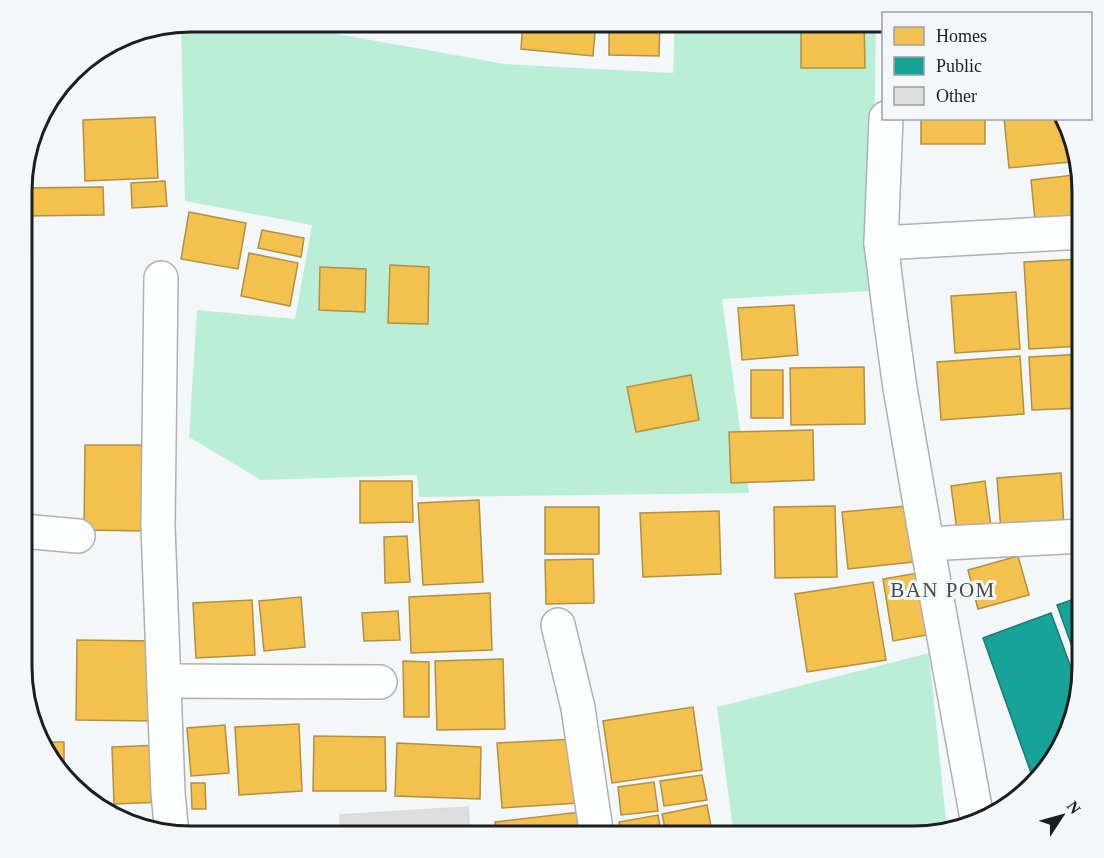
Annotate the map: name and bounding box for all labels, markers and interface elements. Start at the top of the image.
legend [882,12,1092,120]
text: Homes [936,26,987,46]
text: Public [936,56,982,76]
text: Other [936,86,977,106]
district label: BAN POM [890,578,996,602]
north arrow [1032,786,1092,846]
text: N [1063,798,1084,818]

